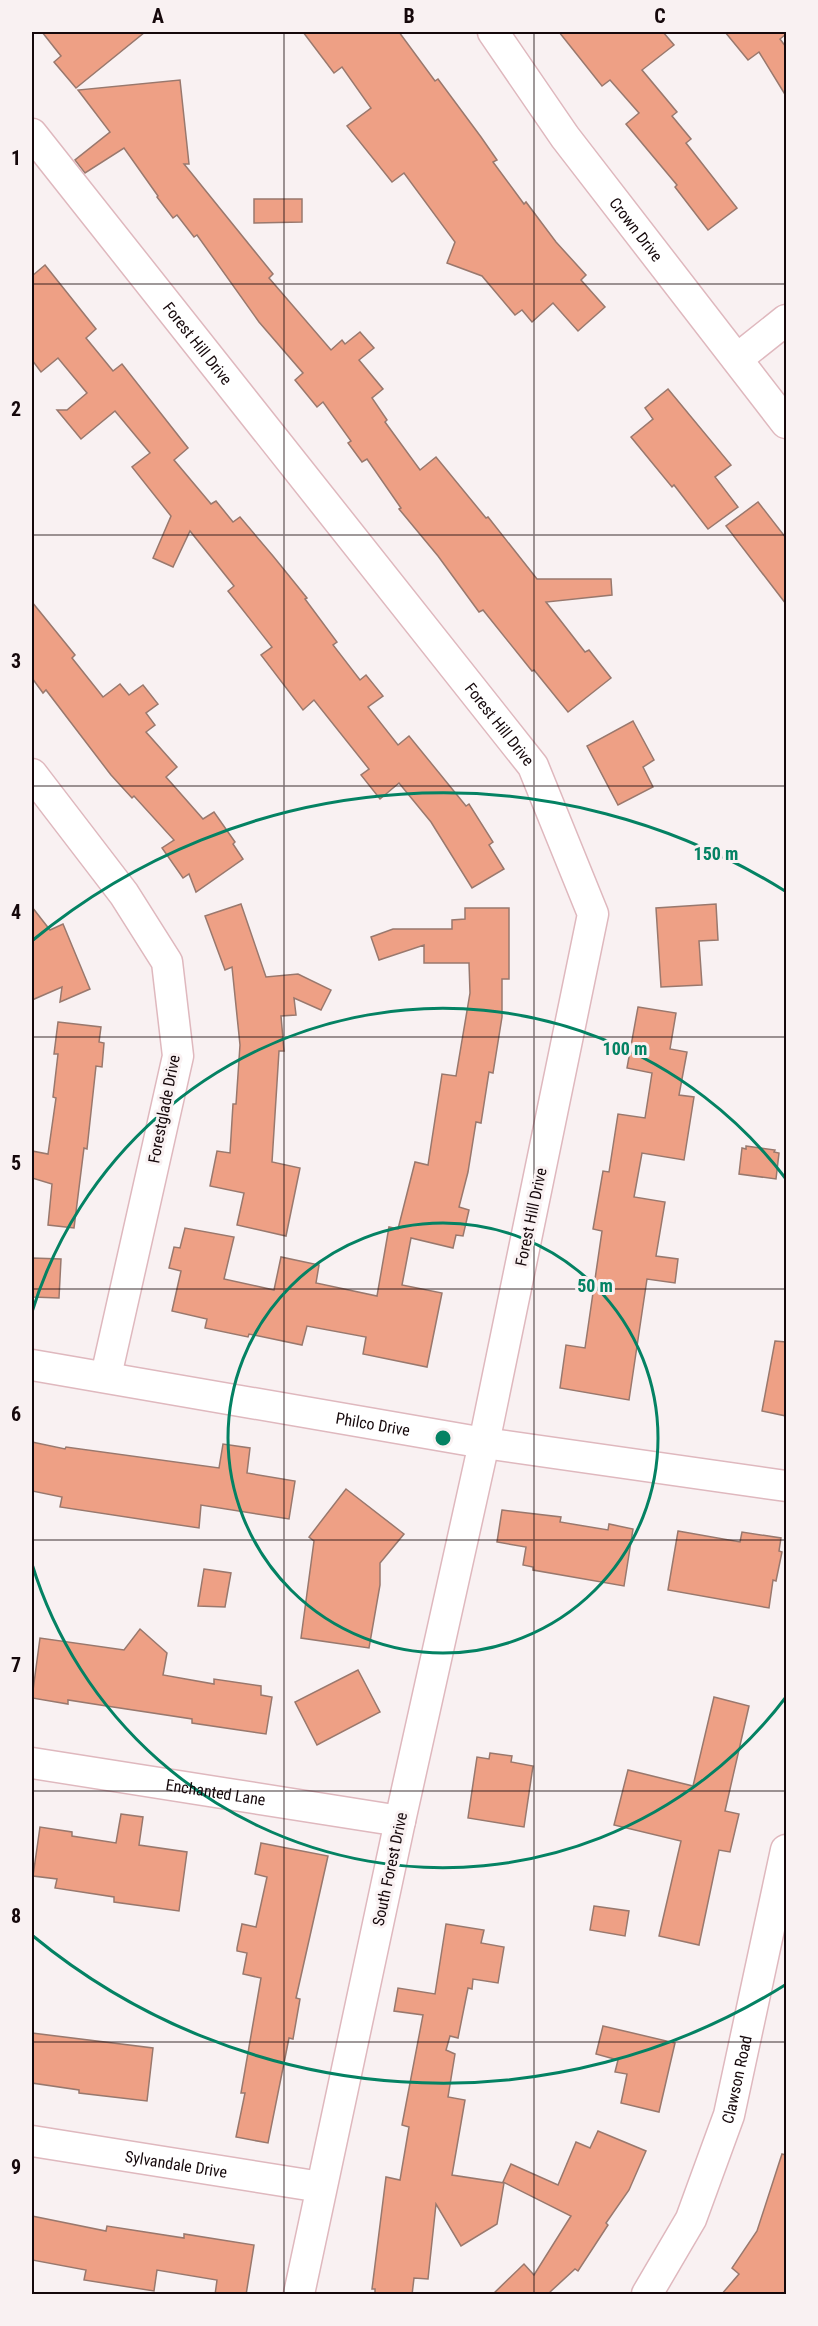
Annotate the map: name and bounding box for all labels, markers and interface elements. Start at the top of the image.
text: A [152,4,164,28]
text: B [403,4,415,28]
text: C [654,4,666,28]
text: 1 [11,146,21,170]
street label: Crown Drive [606,194,667,265]
street label: Forest Hill Drive [159,298,236,388]
text: 2 [11,397,21,421]
text: 3 [11,649,21,673]
street label: Forest Hill Drive [461,679,538,769]
text: 150 m [694,843,738,864]
text: 4 [11,900,21,924]
text: 100 m [603,1038,647,1059]
street label: Forestglade Drive [144,1053,184,1165]
text: 5 [11,1151,21,1175]
street label: Forest Hill Drive [511,1166,551,1268]
text: 50 m [577,1275,613,1296]
text: 6 [11,1402,21,1426]
street label: Philco Drive [334,1408,412,1440]
centre of rings [433,1428,453,1448]
text: 7 [11,1653,21,1677]
street label: Enchanted Lane [165,1775,267,1809]
street label: South Forest Drive [369,1810,411,1928]
text: 8 [11,1904,21,1928]
street label: Clawson Road [717,2034,755,2126]
street label: Sylvandale Drive [124,2146,229,2181]
text: 9 [11,2155,21,2179]

